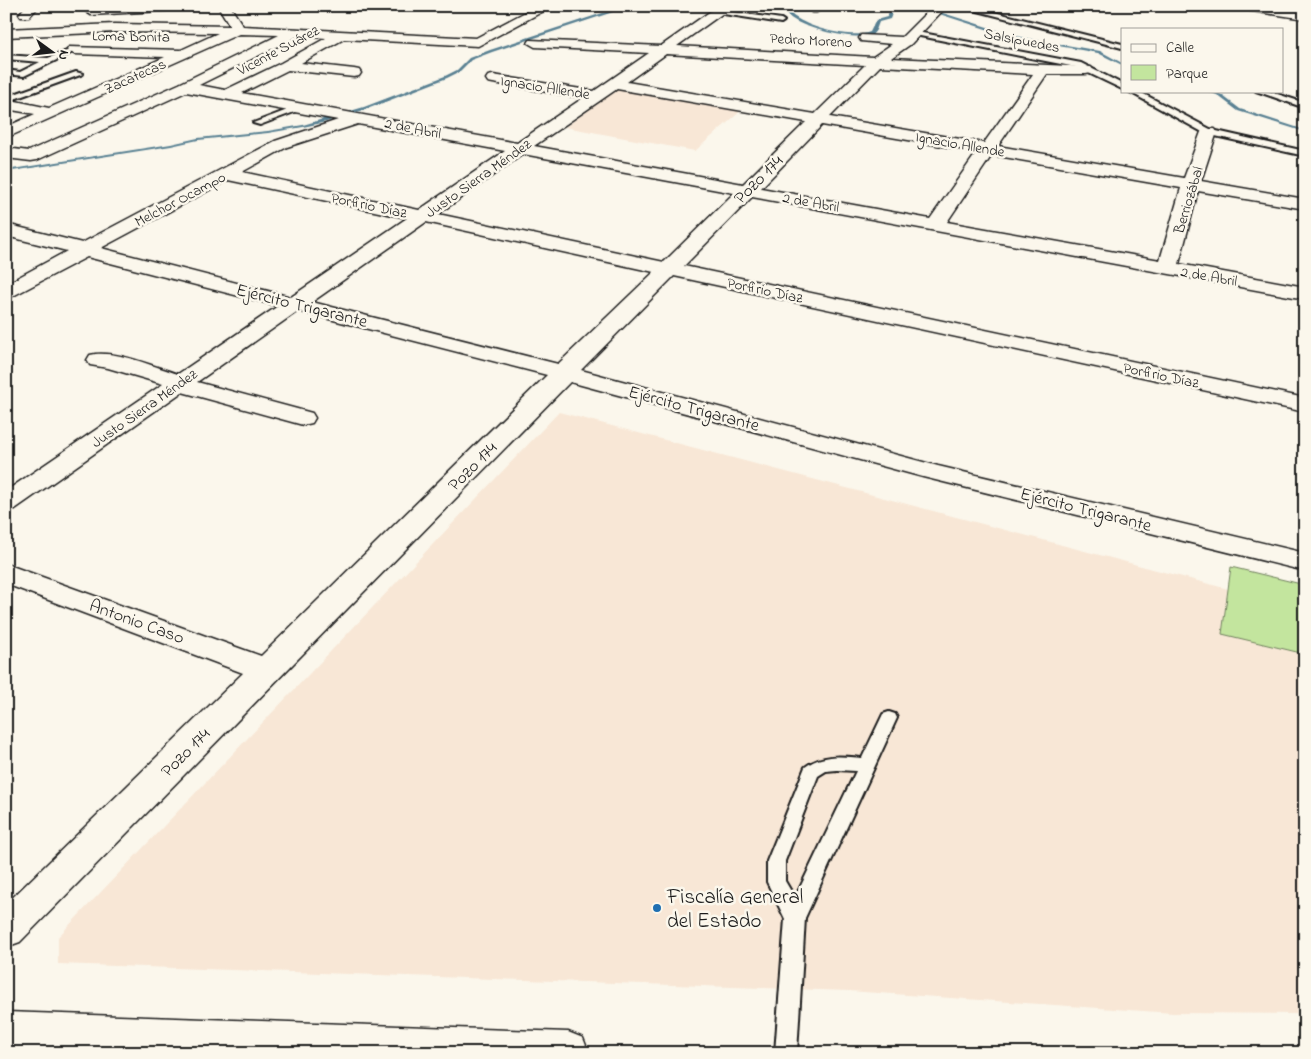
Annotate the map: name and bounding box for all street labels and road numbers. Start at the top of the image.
street label: Vicente Suárez [233,20,324,82]
street label: Salsipuedes [982,23,1062,59]
street label: Loma Bonita [92,25,170,49]
street label: Pedro Moreno [769,28,853,54]
street label: Zacatecas [101,54,170,100]
street label: Ignacio Allende [498,70,591,107]
street label: 2 de Abril [383,113,443,145]
street label: Ignacio Allende [913,126,1006,165]
street label: Justo Sierra Méndez [421,134,537,224]
street label: Pozo 174 [729,149,790,211]
street label: Berriozábal [1168,164,1210,237]
street label: Melchor Ocampo [131,166,230,233]
street label: Porfirio Díaz [329,187,409,225]
street label: 2 de Abril [781,187,841,219]
street label: 2 de Abril [1179,261,1239,293]
street label: Porfirio Díaz [725,272,805,310]
street label: Ejército Trigarante [233,278,371,337]
street label: Porfirio Díaz [1121,357,1201,395]
street label: Justo Sierra Méndez [87,364,203,454]
street label: Ejército Trigarante [625,380,763,441]
street label: Pozo 174 [443,436,504,498]
street label: Ejército Trigarante [1017,482,1155,541]
street label: Antonio Caso [85,594,187,652]
street label: Pozo 174 [156,722,217,784]

